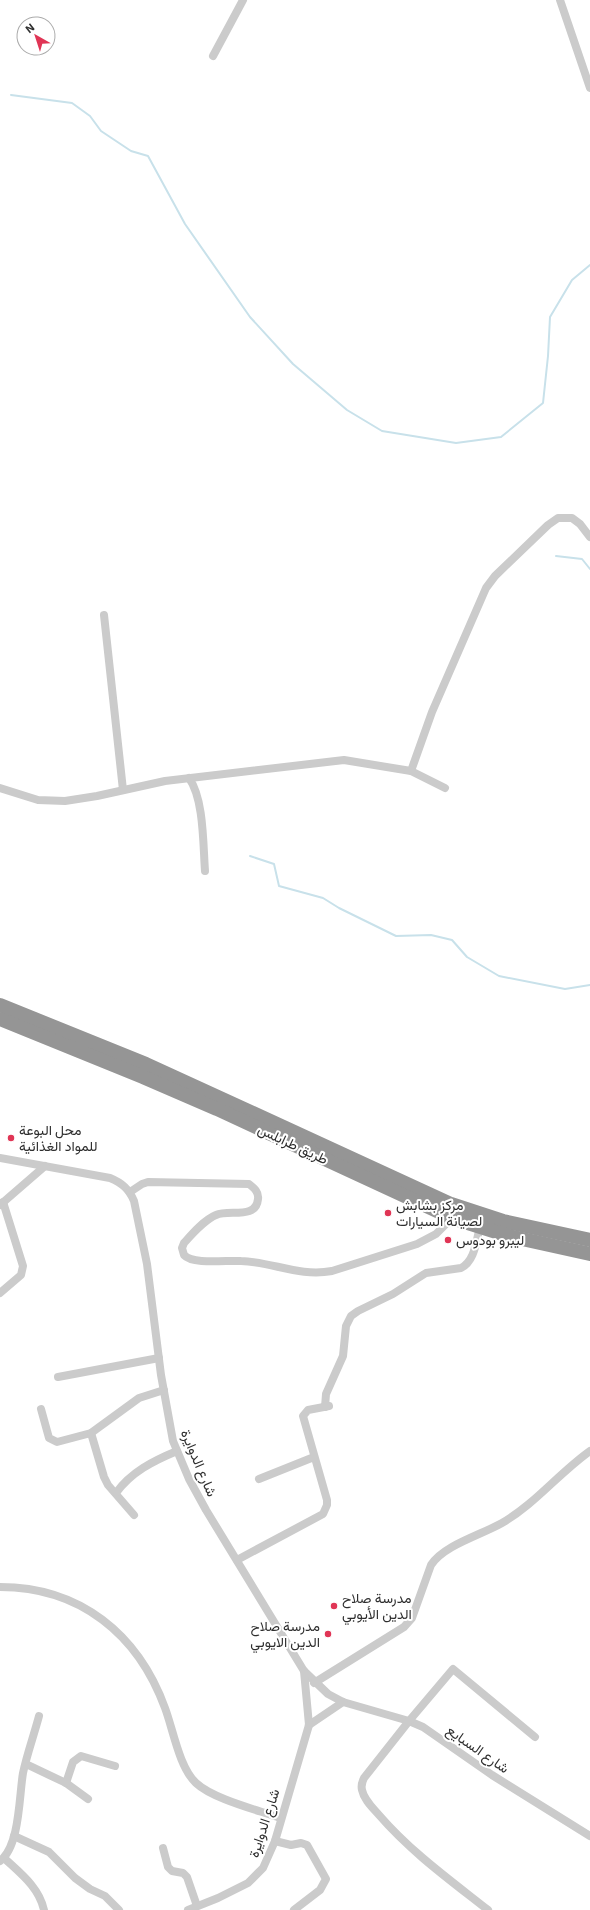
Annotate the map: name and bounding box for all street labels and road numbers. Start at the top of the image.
street label: طريق طرابلس [255,1120,331,1168]
street label: شارع الدوايرة [175,1427,221,1500]
street label: شارع السبايع [442,1721,513,1779]
street label: شارع الدوايرة [244,1786,285,1860]

